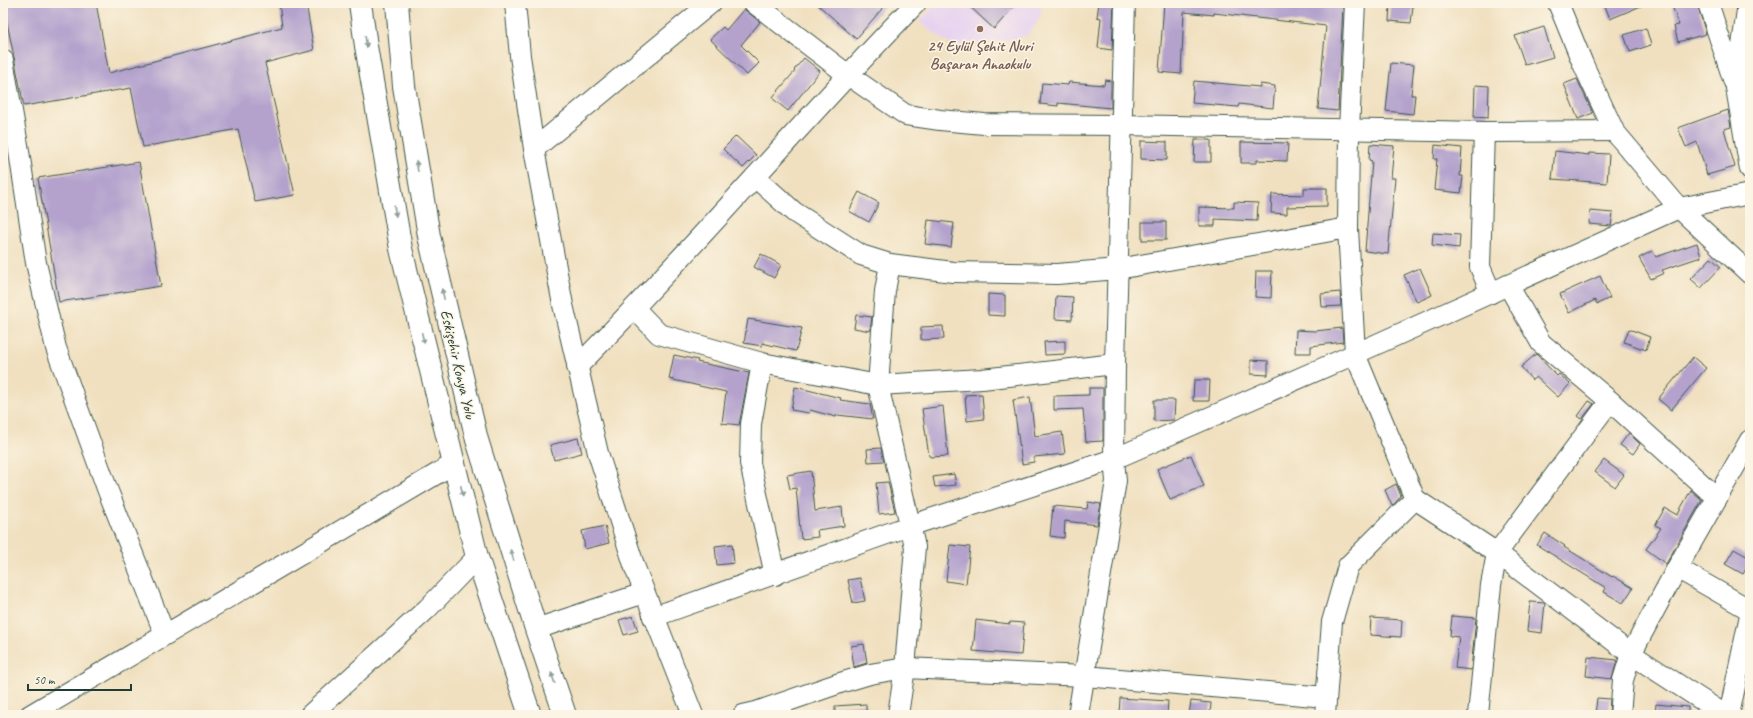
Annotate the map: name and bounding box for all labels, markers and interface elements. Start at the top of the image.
marker: 24 Eylül Şehit Nuri Başaran Anaokulu [975,24,985,34]
one-way arrow [362,36,369,48]
place label: 24 Eylül Şehit Nuri Başaran Anaokulu [927,36,1035,74]
one-way arrow [414,160,420,172]
one-way arrow [392,205,398,217]
one-way arrow [439,288,445,300]
street label: Eskişehir Konya Yolu [436,308,481,422]
one-way arrow [421,332,427,344]
one-way arrow [459,485,465,497]
one-way arrow [509,548,515,560]
scale bar [28,666,131,692]
text: 50 m [34,672,56,688]
one-way arrow [549,672,555,684]

